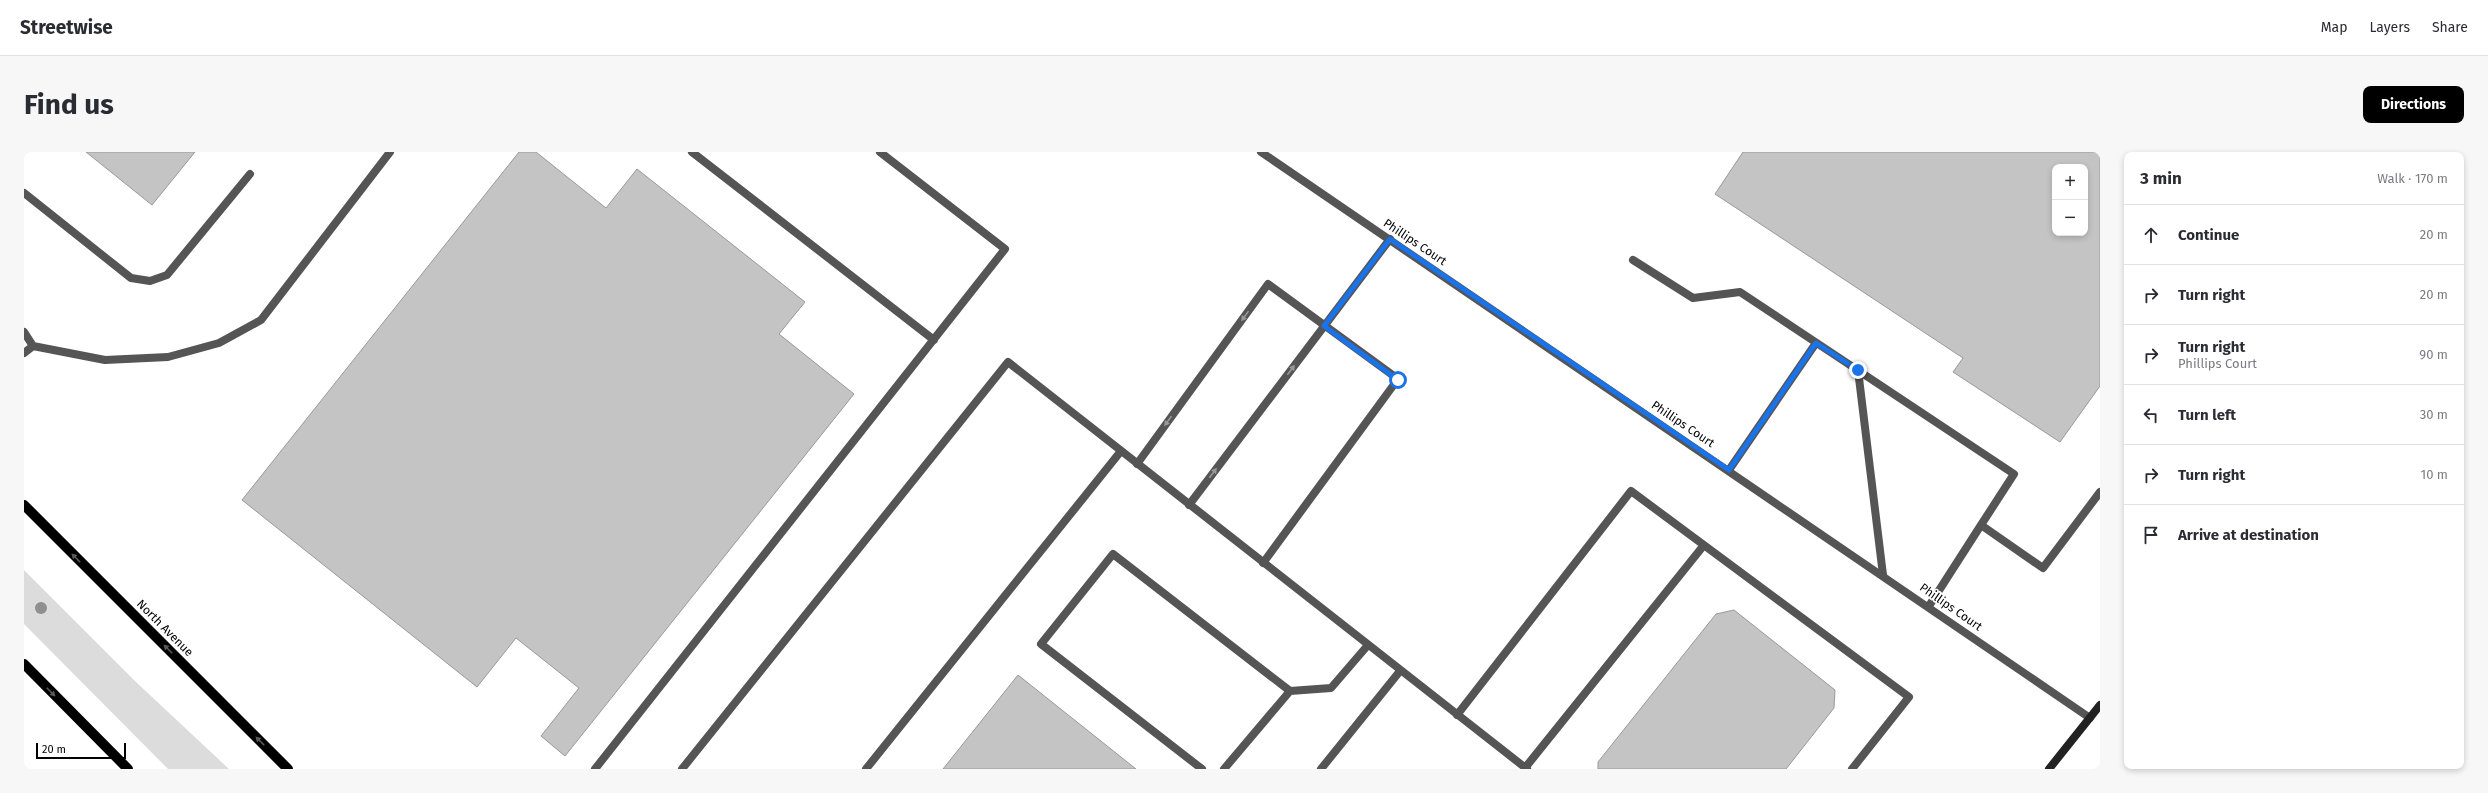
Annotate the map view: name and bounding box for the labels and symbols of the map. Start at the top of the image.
street label: Phillips Court [1381,216,1450,269]
one-way arrow [1241,310,1249,321]
route end [1849,361,1867,379]
one-way arrow [1287,364,1295,375]
route start [1389,371,1407,389]
street label: Phillips Court [1649,398,1718,451]
one-way arrow [1164,415,1172,426]
one-way arrow [1208,468,1217,479]
one-way arrow [72,553,81,562]
street label: Phillips Court [1917,580,1985,634]
street label: North Avenue [134,597,196,659]
one-way arrow [163,645,173,654]
one-way arrow [47,687,56,697]
one-way arrow [255,736,265,746]
scale bar [36,741,126,760]

